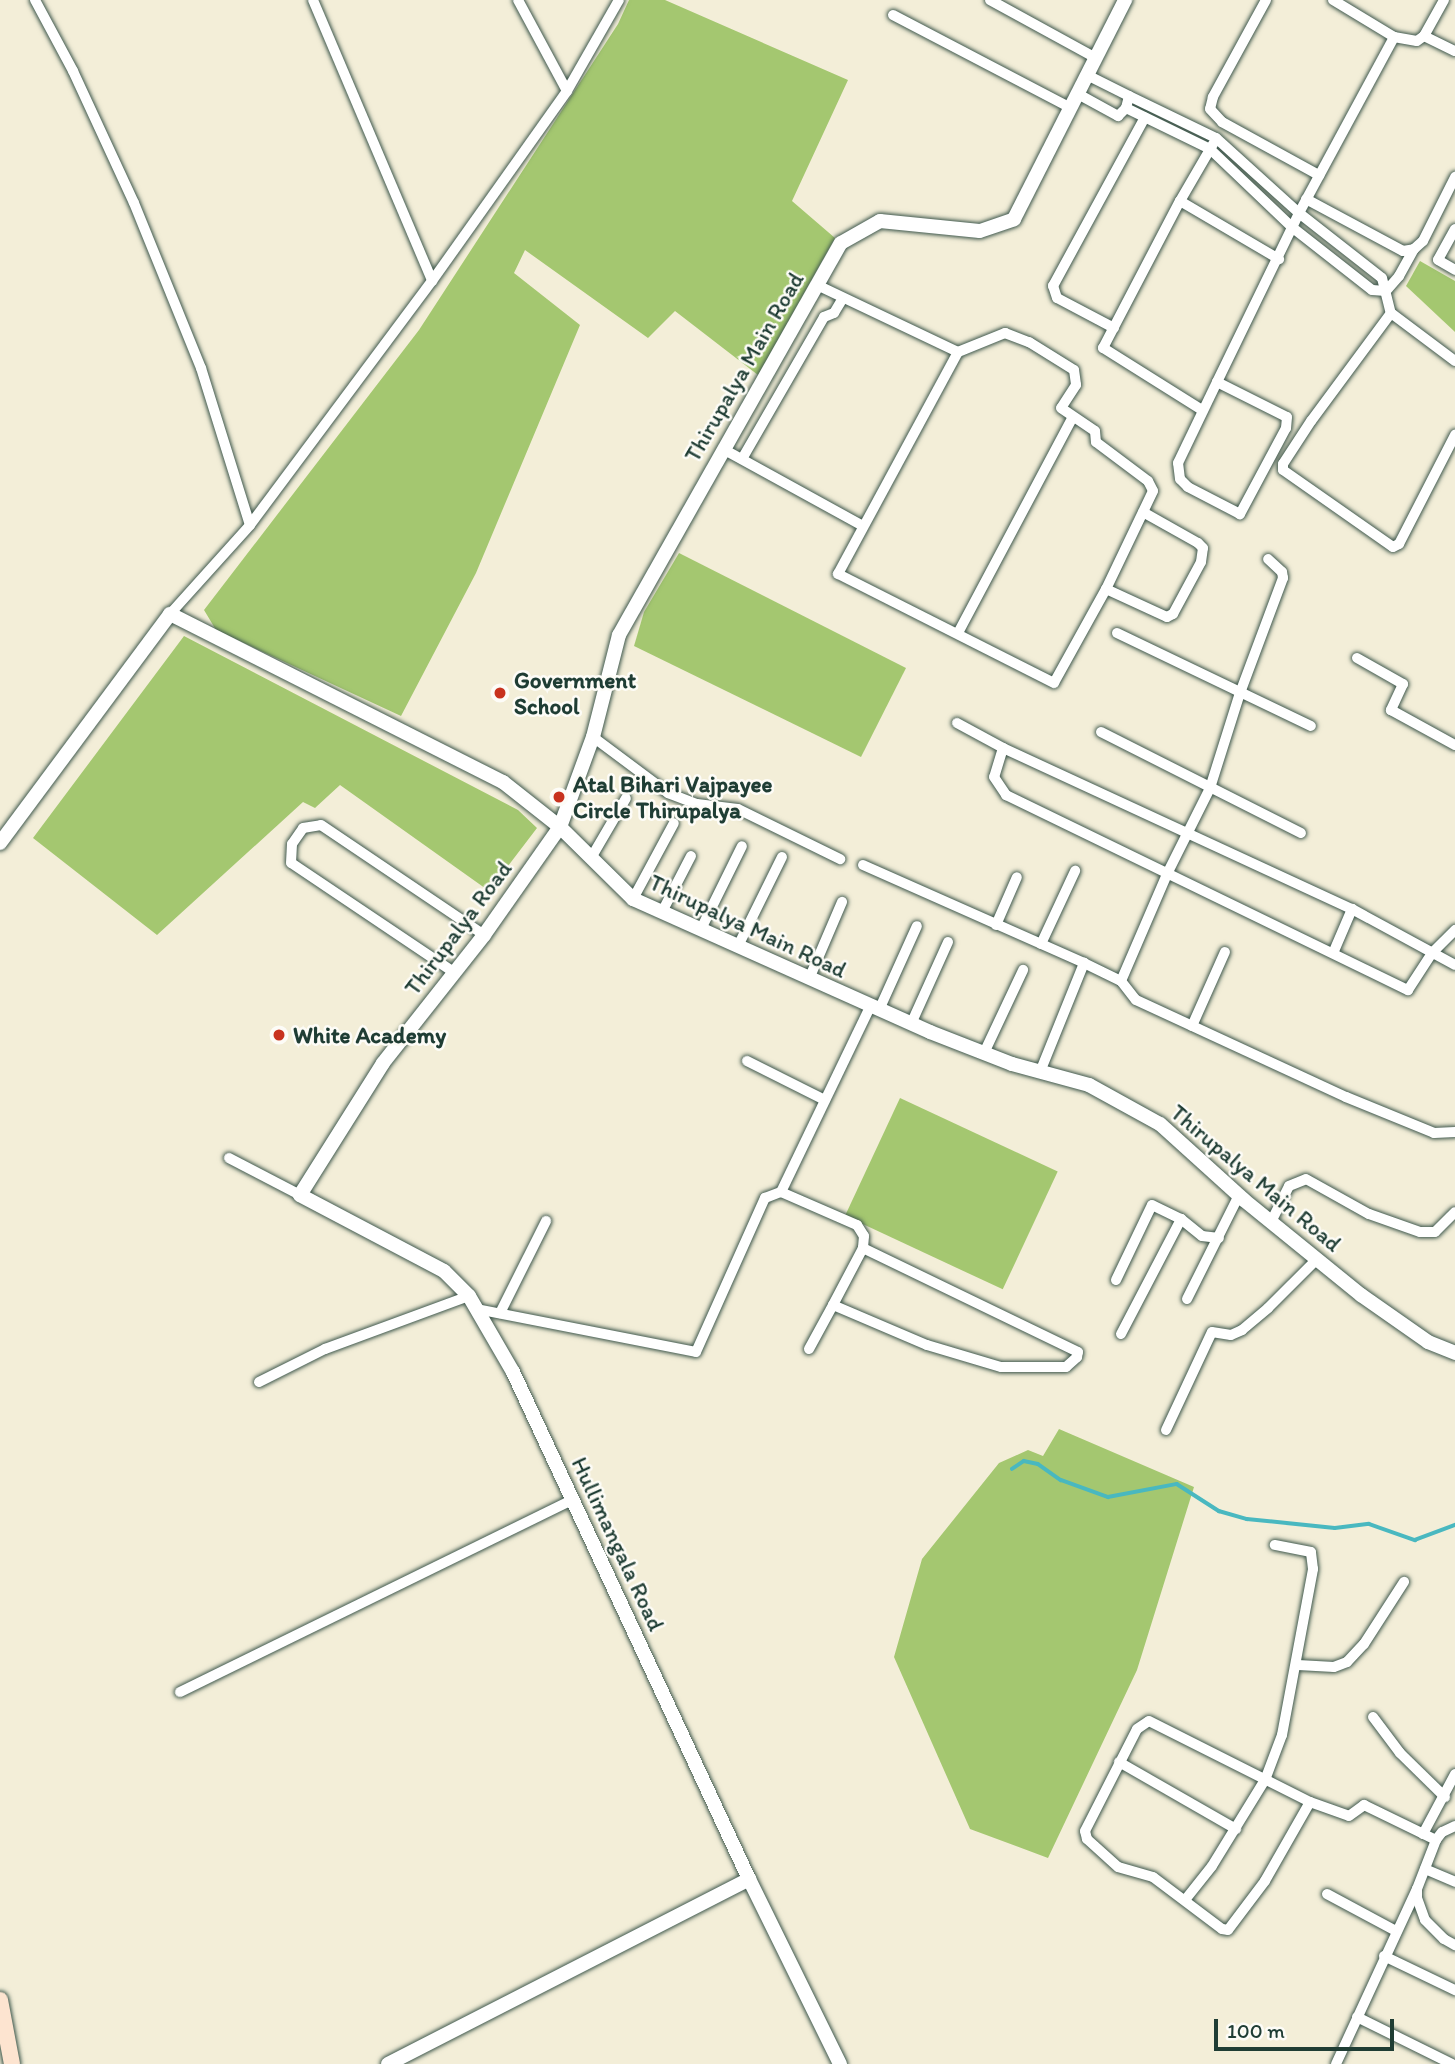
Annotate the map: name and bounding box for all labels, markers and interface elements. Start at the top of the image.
street label: Thirupalya Main Road [678,267,810,467]
place label: Government School [514,666,636,720]
marker: Government School [492,685,508,701]
place label: Atal Bihari Vajpayee Circle Thirupalya [573,770,770,824]
marker: Atal Bihari Vajpayee Circle Thirupalya [551,789,567,805]
street label: Thirupalya Road [399,856,517,1000]
street label: Thirupalya Main Road [645,868,851,984]
place label: White Academy [293,1021,447,1049]
marker: White Academy [271,1027,287,1043]
street label: Thirupalya Main Road [1165,1098,1347,1258]
street label: Hullimangala Road [566,1453,670,1635]
scale bar [1217,2004,1397,2048]
text: 100 m [1227,2018,1285,2043]

